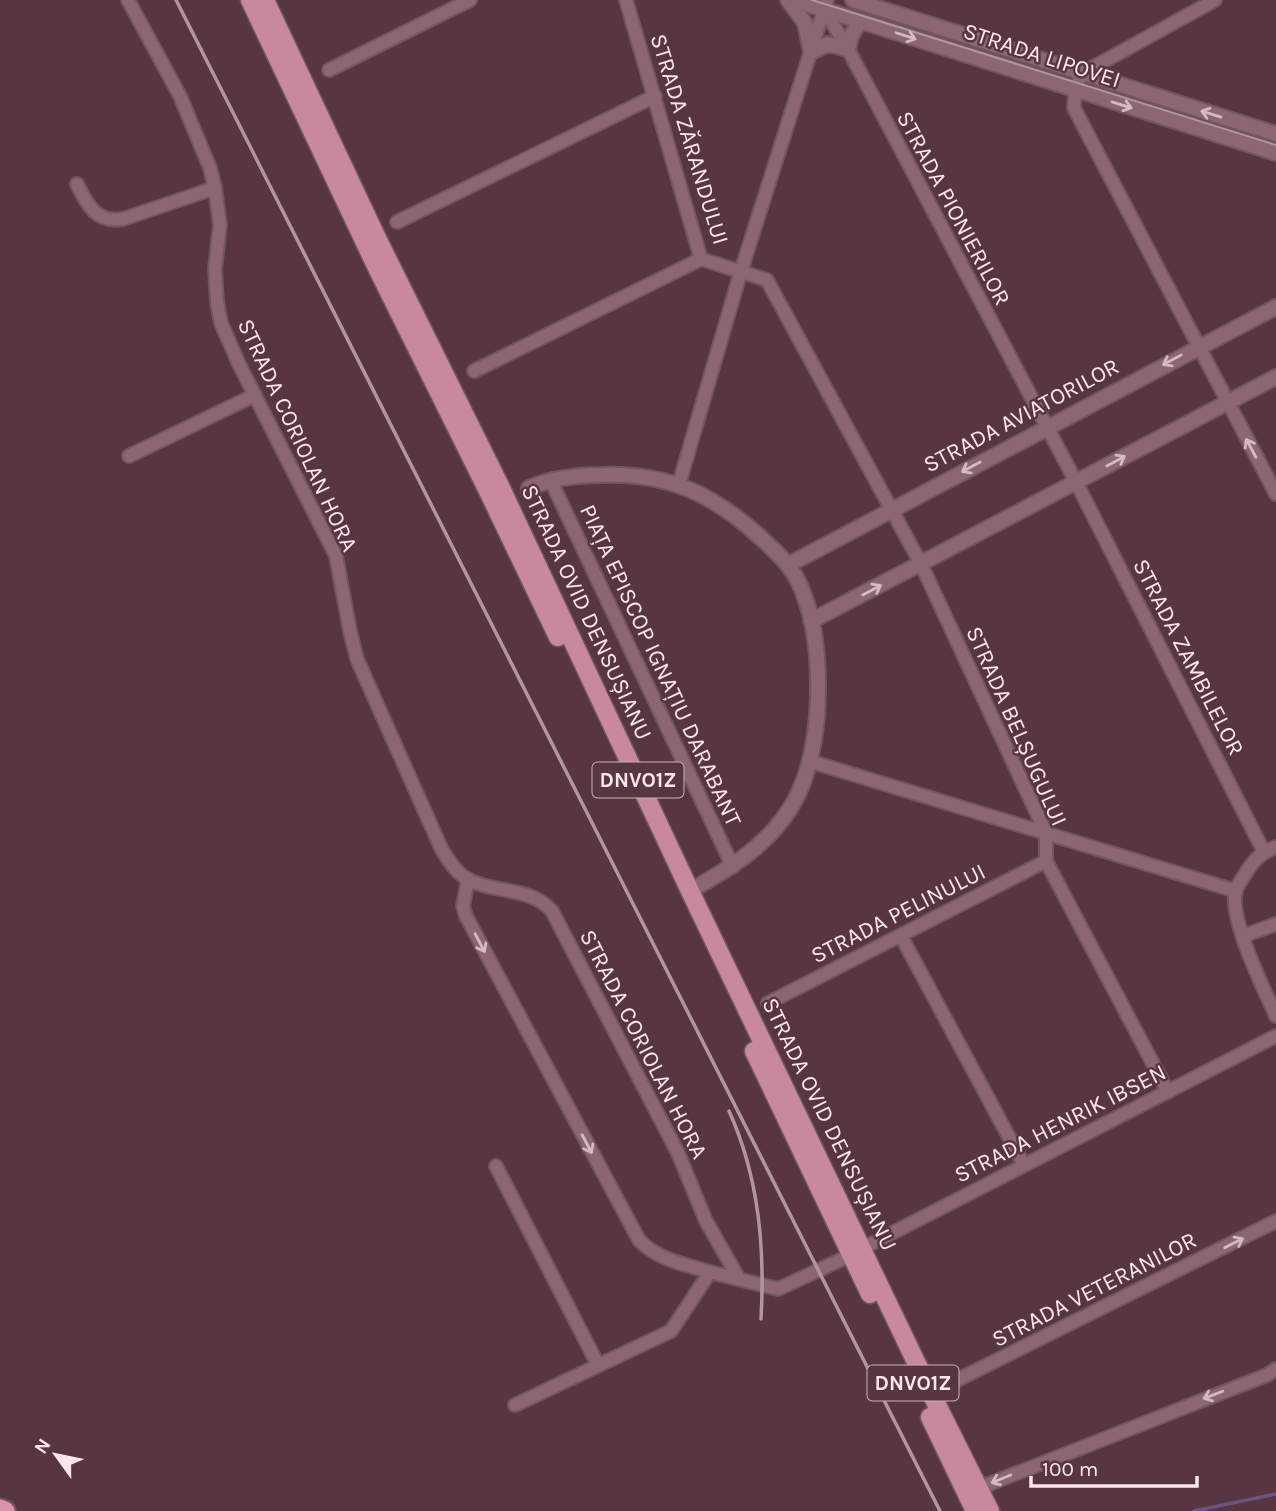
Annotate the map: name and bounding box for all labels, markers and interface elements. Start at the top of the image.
street label: STRADA LIPOVEI [960,17,1124,94]
one-way arrow [894,30,916,43]
street label: STRADA ZĂRANDULUI [645,31,734,248]
one-way arrow [1111,99,1133,112]
street label: STRADA PIONIERILOR [891,107,1016,310]
one-way arrow [1200,107,1222,120]
street label: STRADA CORIOLAN HORA [232,315,363,556]
street label: STRADA AVIATORILOR [919,352,1124,478]
one-way arrow [1162,354,1183,368]
one-way arrow [1244,438,1258,459]
one-way arrow [1105,453,1126,467]
one-way arrow [961,461,982,474]
street label: STRADA OVID DENSUȘIANU [515,480,658,744]
street label: PIAȚA EPISCOP IGNAȚIU DARABANT [574,500,747,831]
street label: STRADA ZAMBILELOR [1127,554,1250,760]
one-way arrow [861,582,882,596]
street label: STRADA BELȘUGULUI [960,622,1073,830]
road number: DNVO1Z [592,762,684,798]
street label: STRADA PELINULUI [806,858,990,969]
street label: STRADA CORIOLAN HORA [574,925,713,1163]
one-way arrow [474,932,488,953]
street label: STRADA OVID DENSUȘIANU [756,993,903,1255]
street label: STRADA HENRIK IBSEN [950,1058,1171,1189]
one-way arrow [581,1133,595,1154]
street label: STRADA VETERANILOR [987,1226,1201,1353]
one-way arrow [1223,1235,1244,1249]
road number: DNVO1Z [867,1366,958,1400]
one-way arrow [1203,1390,1225,1403]
north arrow [21,1420,91,1490]
text: N [30,1435,56,1458]
scale bar [1031,1444,1197,1488]
text: 100 m [1042,1457,1099,1481]
one-way arrow [991,1473,1013,1486]

